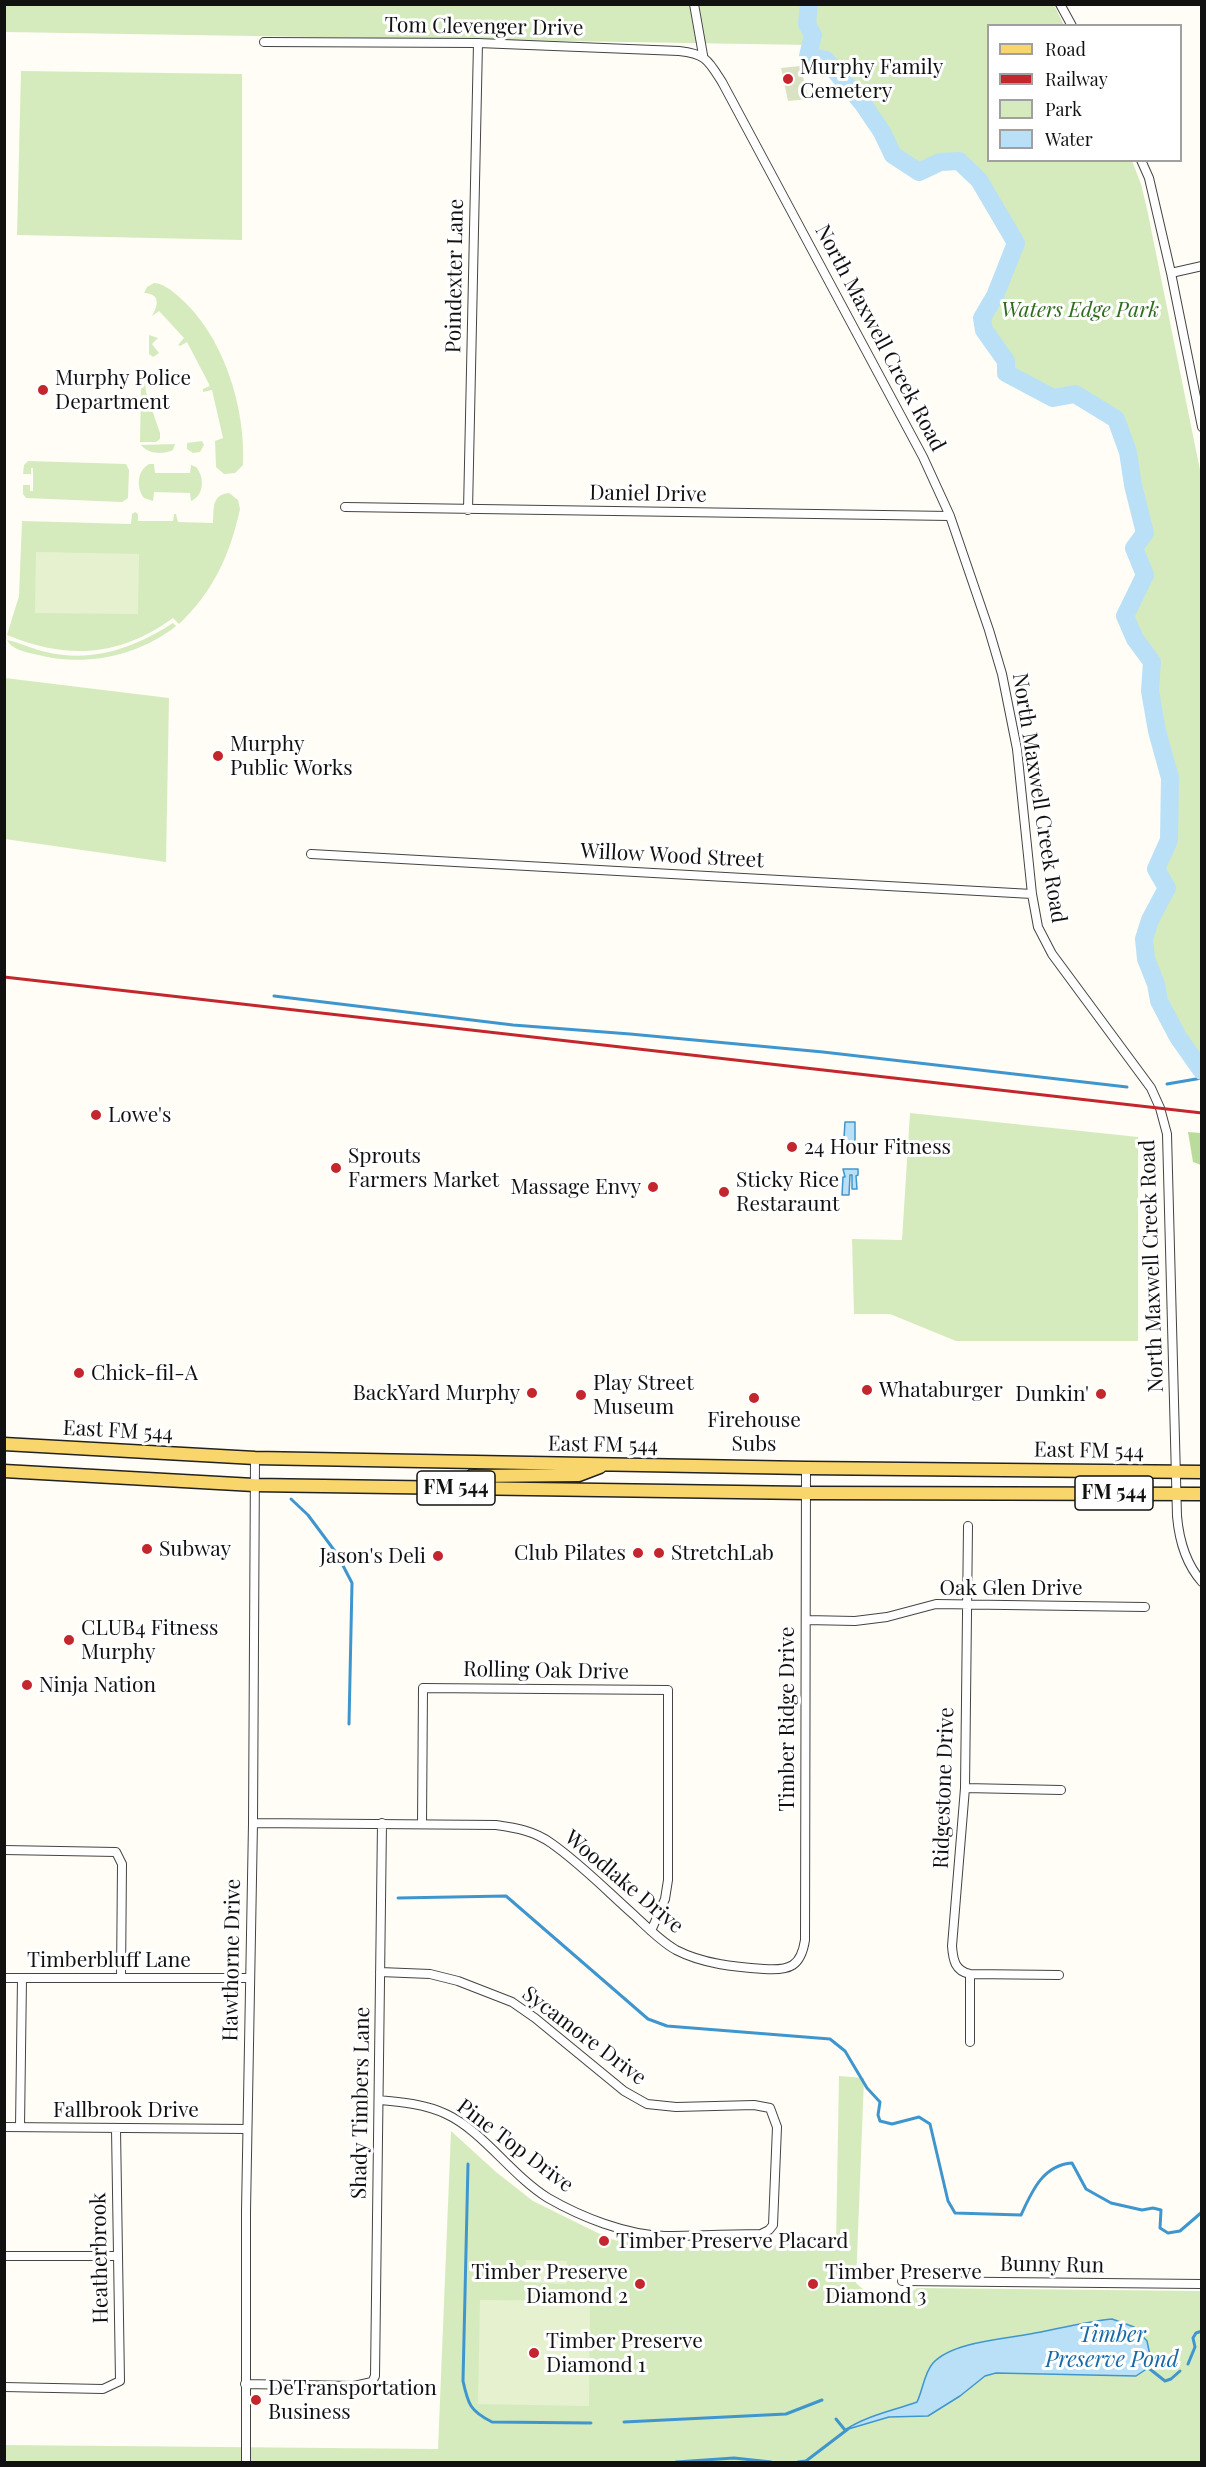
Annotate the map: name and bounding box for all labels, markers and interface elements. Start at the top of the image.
street label: Tom Clevenger Drive [384,13,584,41]
legend [987,24,1182,162]
text: Road [1045,37,1086,61]
place label: Murphy Family Cemetery [800,54,943,104]
text: Railway [1045,67,1108,91]
marker: Murphy Family Cemetery [781,72,795,86]
text: Park [1045,97,1082,121]
text: Water [1045,127,1093,151]
street label: Poindexter Lane [441,199,469,353]
street label: North Maxwell Creek Road [810,220,950,456]
park label: Waters Edge Park [1001,297,1159,323]
place label: Murphy Police Department [55,365,191,415]
marker: Murphy Police Department [36,383,50,397]
street label: Daniel Drive [589,480,707,508]
street label: North Maxwell Creek Road [1007,671,1071,925]
place label: Murphy Public Works [230,731,353,781]
marker: Murphy Public Works [211,749,225,763]
street label: Willow Wood Street [580,839,764,873]
place label: Lowe's [108,1102,171,1128]
marker: Lowe's [89,1108,103,1122]
place label: 24 Hour Fitness [804,1134,951,1160]
street label: North Maxwell Creek Road [1135,1139,1169,1393]
marker: 24 Hour Fitness [785,1140,799,1154]
place label: Sprouts Farmers Market [348,1143,499,1193]
marker: Sprouts Farmers Market [329,1161,343,1175]
place label: Sticky Rice Restaraunt [736,1167,839,1217]
place label: Massage Envy [510,1174,641,1200]
marker: Massage Envy [646,1180,660,1194]
marker: Sticky Rice Restaraunt [717,1185,731,1199]
place label: Chick-fil-A [91,1360,198,1386]
marker: Chick-fil-A [72,1366,86,1380]
place label: Play Street Museum [593,1370,694,1420]
place label: Whataburger [879,1377,1003,1403]
place label: BackYard Murphy [353,1380,520,1406]
place label: Dunkin' [1015,1381,1089,1407]
marker: Whataburger [860,1383,874,1397]
marker: BackYard Murphy [525,1386,539,1400]
marker: Dunkin' [1094,1387,1108,1401]
marker: Play Street Museum [574,1388,588,1402]
marker: Firehouse Subs [747,1391,761,1405]
place label: Firehouse Subs [707,1407,801,1457]
street label: East FM 544 [62,1416,174,1446]
street label: East FM 544 [548,1431,658,1459]
street label: East FM 544 [1034,1437,1144,1465]
road number: FM 544 [417,1471,495,1505]
road number: FM 544 [1075,1476,1153,1510]
place label: Subway [159,1536,231,1562]
place label: Club Pilates [514,1540,626,1566]
place label: StretchLab [671,1540,774,1566]
marker: Subway [140,1542,154,1556]
place label: Jason's Deli [320,1543,426,1569]
marker: Club Pilates [631,1546,645,1560]
marker: StretchLab [652,1546,666,1560]
marker: Jason's Deli [431,1549,445,1563]
street label: Oak Glen Drive [939,1575,1083,1601]
place label: CLUB4 Fitness Murphy [81,1615,218,1665]
street label: Timber Ridge Drive [774,1627,800,1811]
marker: CLUB4 Fitness Murphy [62,1633,76,1647]
street label: Rolling Oak Drive [463,1657,629,1685]
place label: Ninja Nation [39,1672,156,1698]
marker: Ninja Nation [20,1678,34,1692]
street label: Ridgestone Drive [929,1707,959,1869]
street label: Woodlake Drive [559,1825,689,1939]
street label: Hawthorne Drive [218,1878,246,2042]
street label: Timberbluff Lane [27,1947,191,1973]
street label: Sycamore Drive [517,1981,651,2091]
street label: Shady Timbers Lane [347,2007,375,2199]
street label: Pine Top Drive [452,2094,578,2198]
street label: Fallbrook Drive [53,2097,199,2123]
street label: Heatherbrook [86,2192,114,2324]
place label: Timber Preserve Placard [616,2228,848,2254]
marker: Timber Preserve Placard [597,2234,611,2248]
street label: Bunny Run [1000,2251,1104,2279]
place label: Timber Preserve Diamond 2 [471,2259,628,2309]
place label: Timber Preserve Diamond 3 [825,2259,982,2309]
marker: Timber Preserve Diamond 2 [633,2277,647,2291]
marker: Timber Preserve Diamond 3 [806,2277,820,2291]
water label: Timber Preserve Pond [1045,2322,1179,2374]
place label: Timber Preserve Diamond 1 [546,2328,703,2378]
marker: Timber Preserve Diamond 1 [527,2346,541,2360]
place label: DeTransportation Business [268,2375,437,2425]
marker: DeTransportation Business [249,2393,263,2407]

